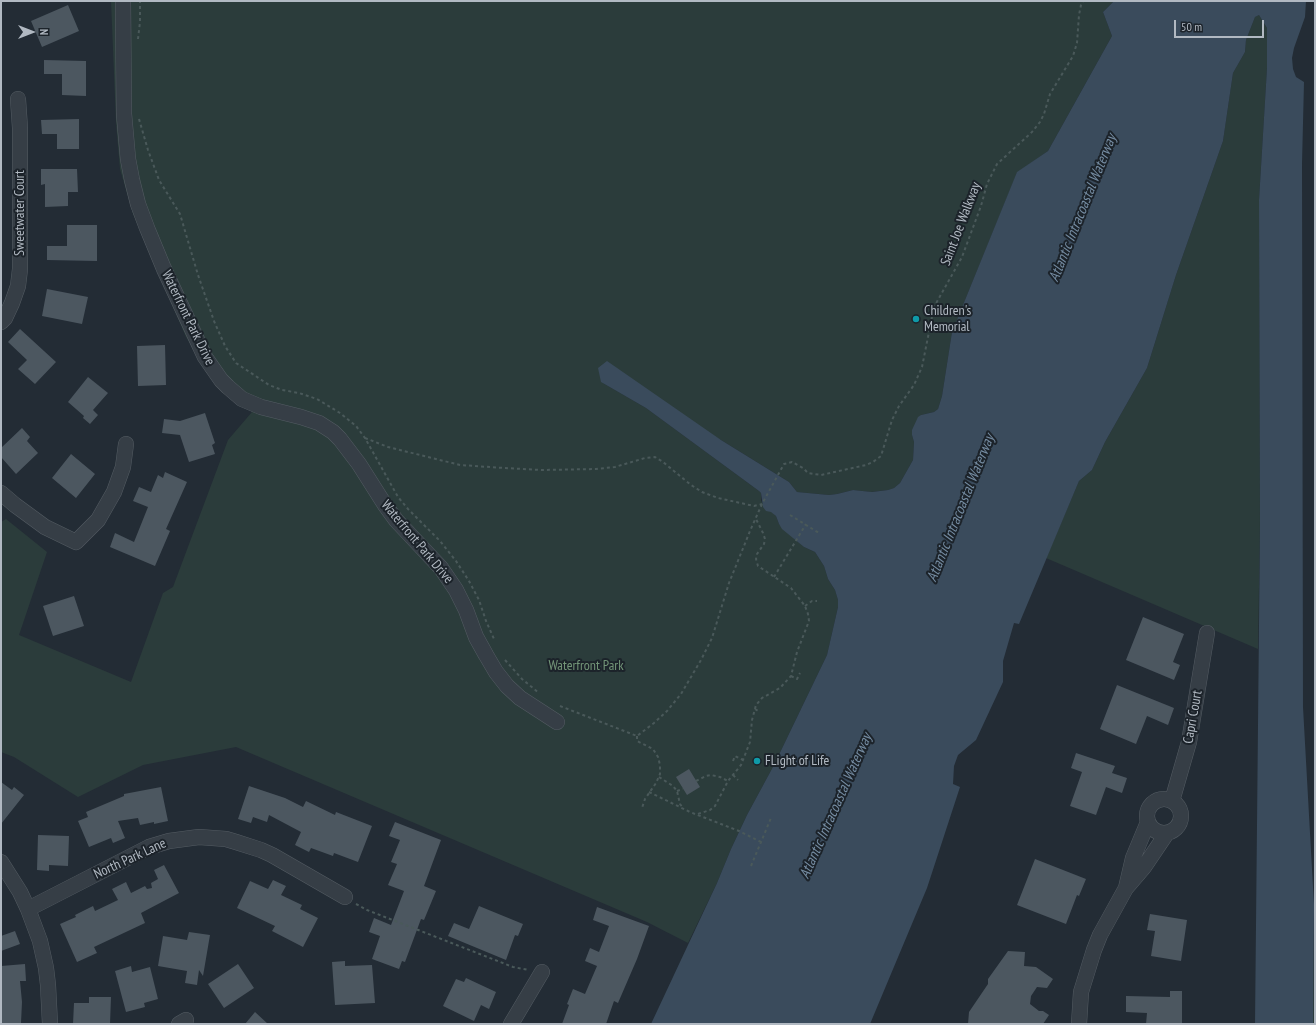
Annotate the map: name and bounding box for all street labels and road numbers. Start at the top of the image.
street label: Sweetwater Court [12,170,28,256]
street label: Saint Joe Walkway [937,180,985,268]
street label: Waterfront Park Drive [158,268,218,368]
street label: Waterfront Park Drive [377,497,457,587]
street label: Capri Court [1180,689,1206,745]
street label: North Park Lane [91,835,169,883]

